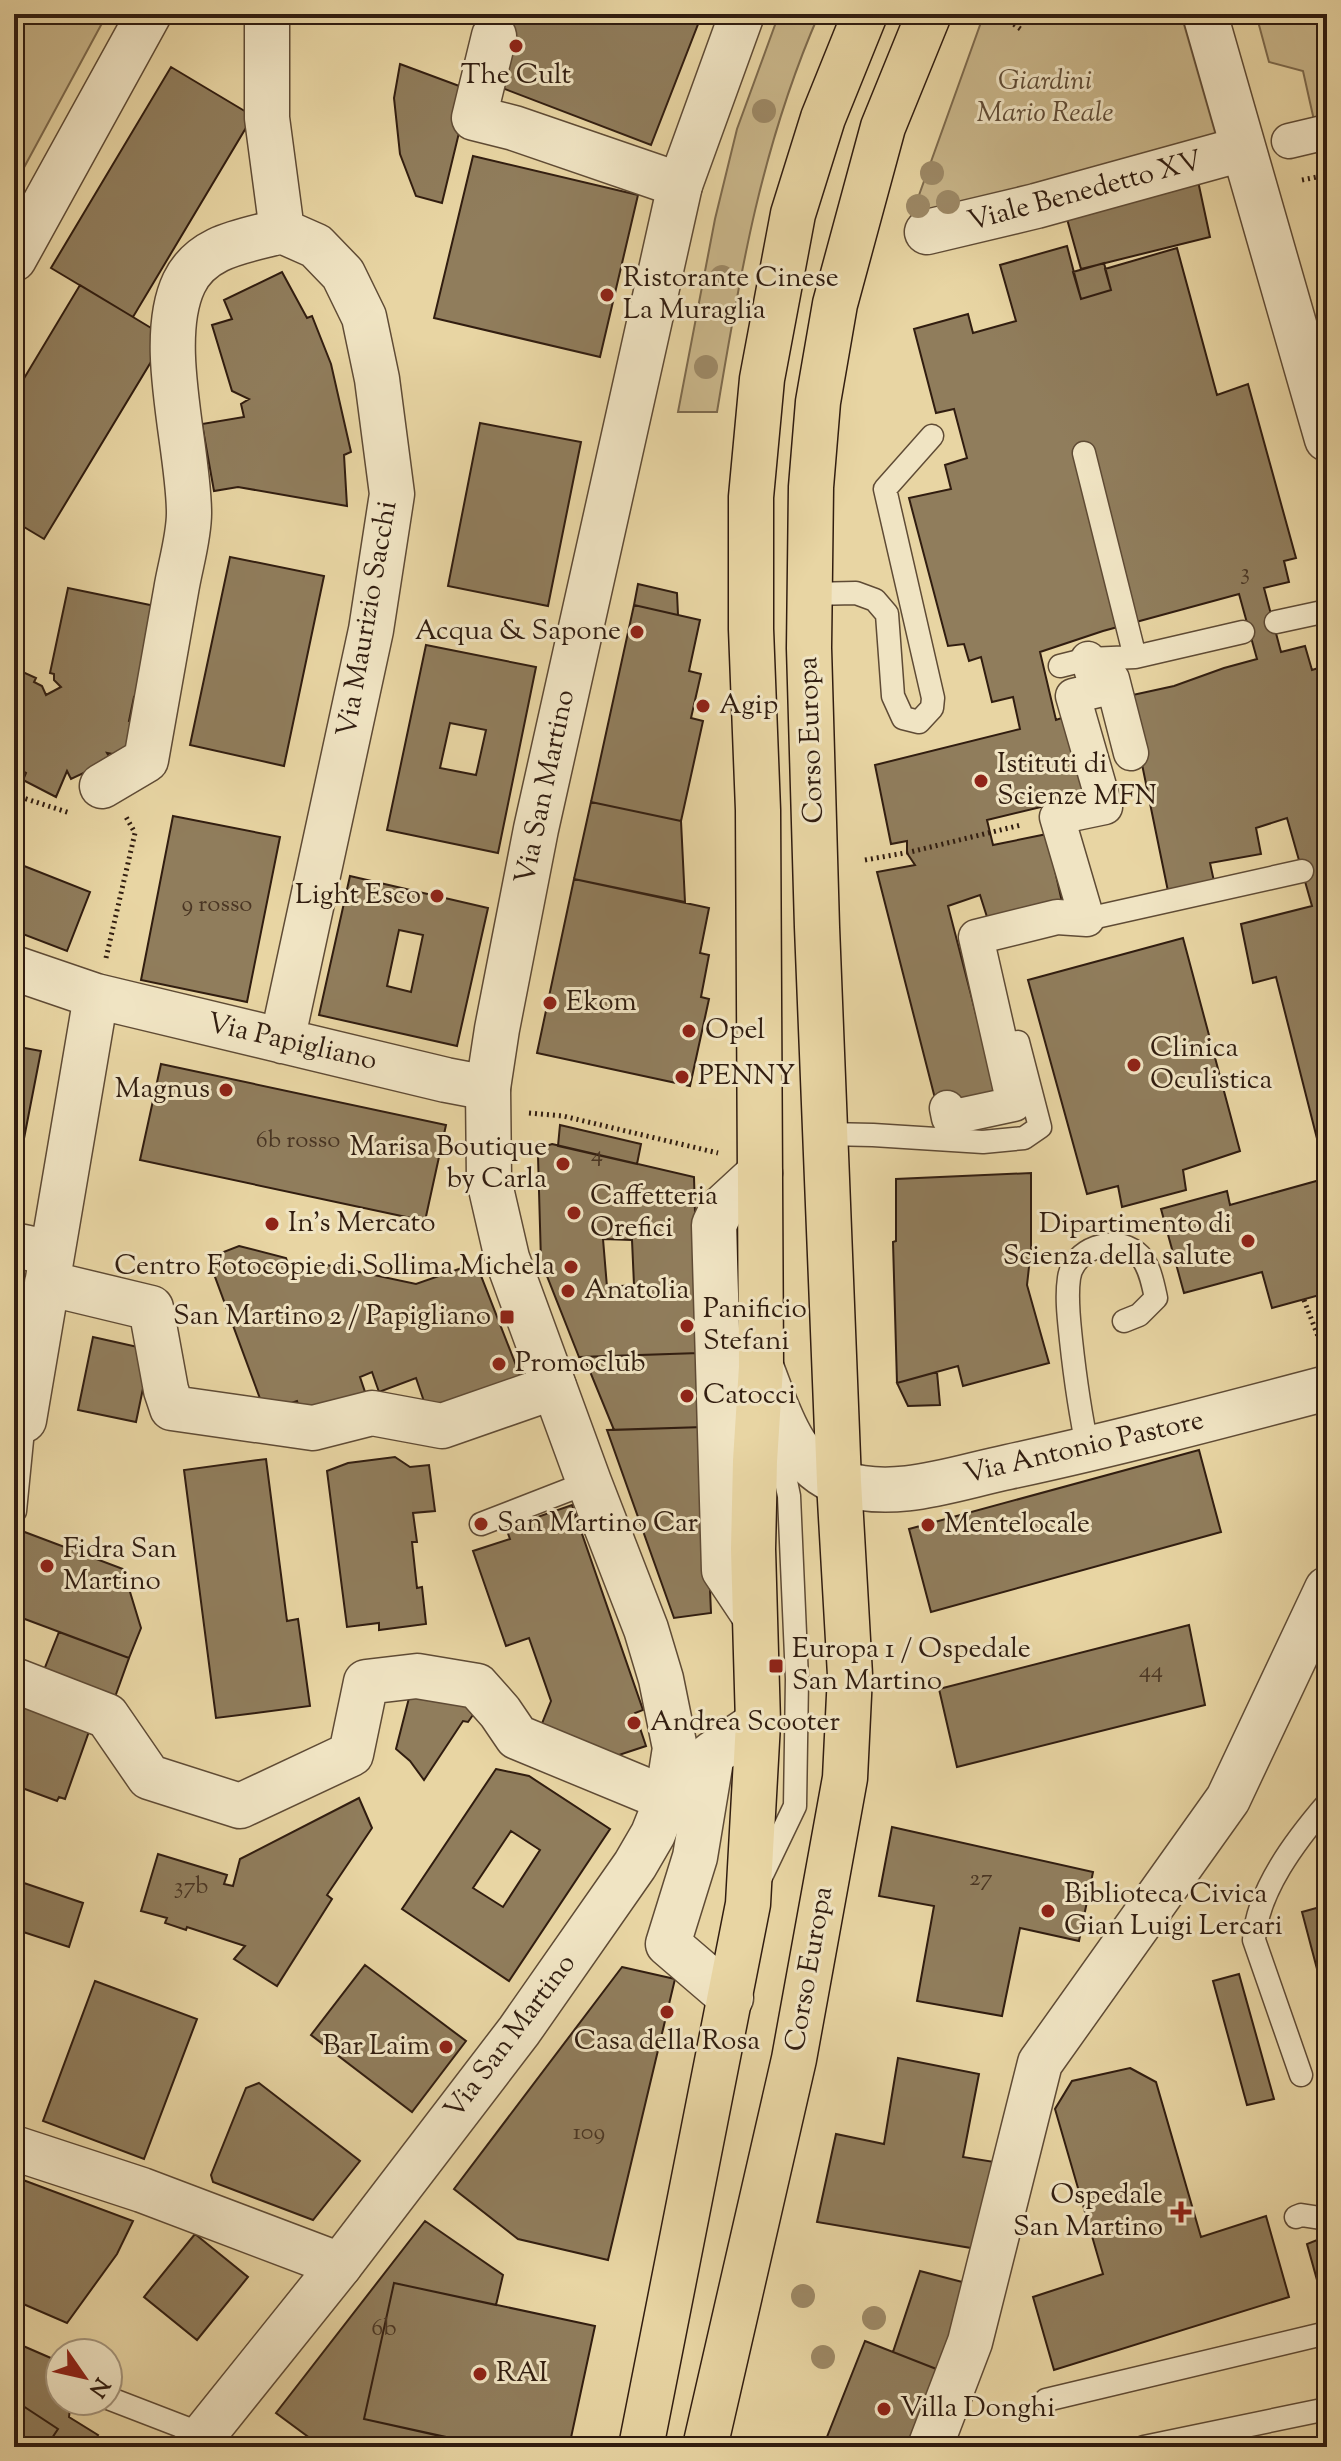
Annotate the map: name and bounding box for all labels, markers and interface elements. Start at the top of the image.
marker: The Cult [507,37,525,55]
place label: The Cult [461,56,572,96]
park label: Giardini Mario Reale [977,62,1113,134]
street label: Viale Benedetto XV [963,141,1207,242]
place label: Ristorante Cinese La Muraglia [623,259,839,331]
marker: Ristorante Cinese La Muraglia [598,286,616,304]
street label: Via Maurizio Sacchi [328,498,408,740]
house number: 3 [1240,556,1250,590]
place label: Acqua & Sapone [415,612,621,652]
marker: Acqua & Sapone [628,623,646,641]
street label: Corso Europa [789,656,835,824]
street label: Via San Martino [506,686,586,888]
place label: Agip [719,686,778,726]
marker: Agip [694,697,712,715]
place label: Istituti di Scienze MFN [997,745,1157,817]
marker: Istituti di Scienze MFN [972,772,990,790]
place label: Light Esco [295,876,421,916]
marker: Light Esco [428,887,446,905]
house number: 9 rosso [182,888,252,922]
place label: Ekom [566,983,637,1023]
marker: Ekom [541,994,559,1012]
street label: Via Papigliano [203,1004,381,1082]
place label: Opel [705,1011,765,1051]
marker: Opel [680,1022,698,1040]
place label: Clinica Oculistica [1150,1029,1272,1101]
marker: Clinica Oculistica [1125,1056,1143,1074]
place label: PENNY [698,1057,795,1097]
marker: PENNY [673,1068,691,1086]
place label: Magnus [115,1070,210,1110]
marker: Magnus [217,1081,235,1099]
house number: 6b rosso [256,1124,340,1158]
place label: Marisa Boutique by Carla [349,1128,547,1200]
house number: 4 [591,1138,603,1172]
marker: Marisa Boutique by Carla [554,1155,572,1173]
place label: Caffetteria Orefici [590,1177,718,1249]
place label: In's Mercato [288,1204,435,1244]
marker: Caffetteria Orefici [565,1204,583,1222]
place label: Dipartimento di Scienza della salute [1003,1205,1232,1277]
marker: In's Mercato [263,1215,281,1233]
marker: Dipartimento di Scienza della salute [1239,1232,1257,1250]
place label: Centro Fotocopie di Sollima Michela [114,1247,555,1287]
marker: Centro Fotocopie di Sollima Michela [562,1258,580,1276]
place label: Anatolia [584,1271,689,1311]
marker: Anatolia [559,1282,577,1300]
place label: Panificio Stefani [703,1290,807,1362]
place label: San Martino 2 / Papigliano [173,1297,491,1337]
marker: San Martino 2 / Papigliano [498,1308,516,1326]
marker: Panificio Stefani [678,1317,696,1335]
place label: Promoclub [515,1344,646,1384]
marker: Promoclub [490,1355,508,1373]
place label: Catocci [703,1376,796,1416]
marker: Catocci [678,1387,696,1405]
street label: Via Antonio Pastore [960,1401,1208,1495]
place label: San Martino Car [497,1504,699,1544]
place label: Mentelocale [944,1505,1090,1545]
marker: San Martino Car [472,1515,490,1533]
marker: Mentelocale [919,1516,937,1534]
place label: Fidra San Martino [63,1530,177,1602]
marker: Fidra San Martino [38,1557,56,1575]
place label: Europa 1 / Ospedale San Martino [792,1630,1031,1702]
house number: 44 [1139,1654,1163,1688]
marker: Europa 1 / Ospedale San Martino [767,1657,785,1675]
place label: Andrea Scooter [650,1703,840,1743]
marker: Andrea Scooter [625,1714,643,1732]
house number: 27 [969,1862,993,1896]
house number: 37b [174,1870,208,1904]
place label: Biblioteca Civica Gian Luigi Lercari [1064,1875,1283,1947]
street label: Corso Europa [776,1883,844,2055]
marker: Biblioteca Civica Gian Luigi Lercari [1039,1902,1057,1920]
street label: Via San Martino [436,1946,586,2128]
marker: Casa della Rosa [658,2003,676,2021]
place label: Casa della Rosa [574,2022,760,2062]
place label: Bar Laim [322,2027,430,2067]
marker: Bar Laim [437,2038,455,2056]
house number: 109 [573,2116,605,2150]
place label: Ospedale San Martino [1013,2176,1163,2248]
marker: Ospedale San Martino [1170,2201,1192,2223]
house number: 6b [371,2312,397,2346]
north arrow [44,2337,124,2417]
place label: RAI [496,2354,548,2394]
marker: RAI [471,2365,489,2383]
text: N [80,2370,116,2403]
place label: Villa Donghi [900,2389,1055,2429]
marker: Villa Donghi [875,2400,893,2418]

